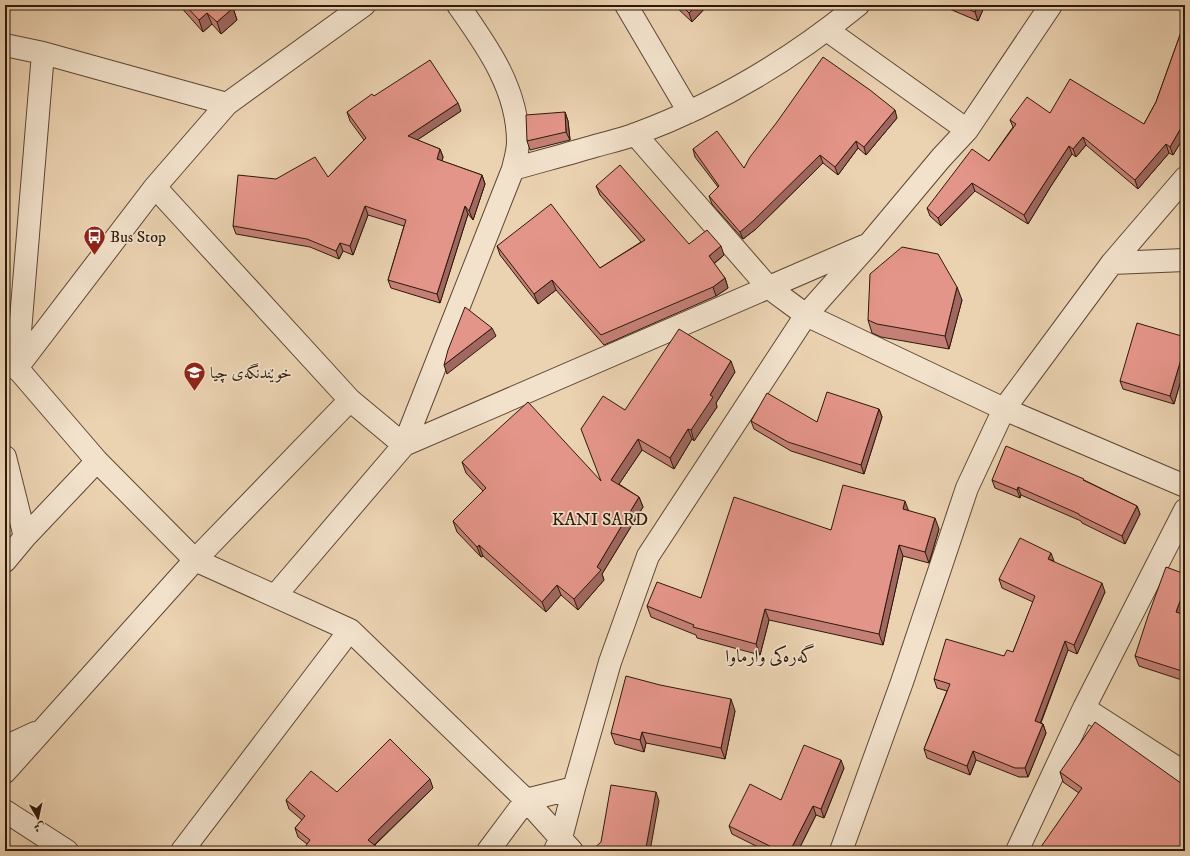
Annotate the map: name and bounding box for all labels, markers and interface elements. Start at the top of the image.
bus stop icon: Bus Stop [81,224,107,257]
place label: Bus Stop [110,227,166,247]
school or university icon: خوێندنگەی چیا [182,360,208,393]
place label: خوێندنگەی چیا [210,363,292,383]
district label: KANI SARD [552,509,648,531]
district label: گەرەکی وارماوا [725,643,815,668]
north arrow [18,798,58,838]
text: ش [33,819,46,835]

